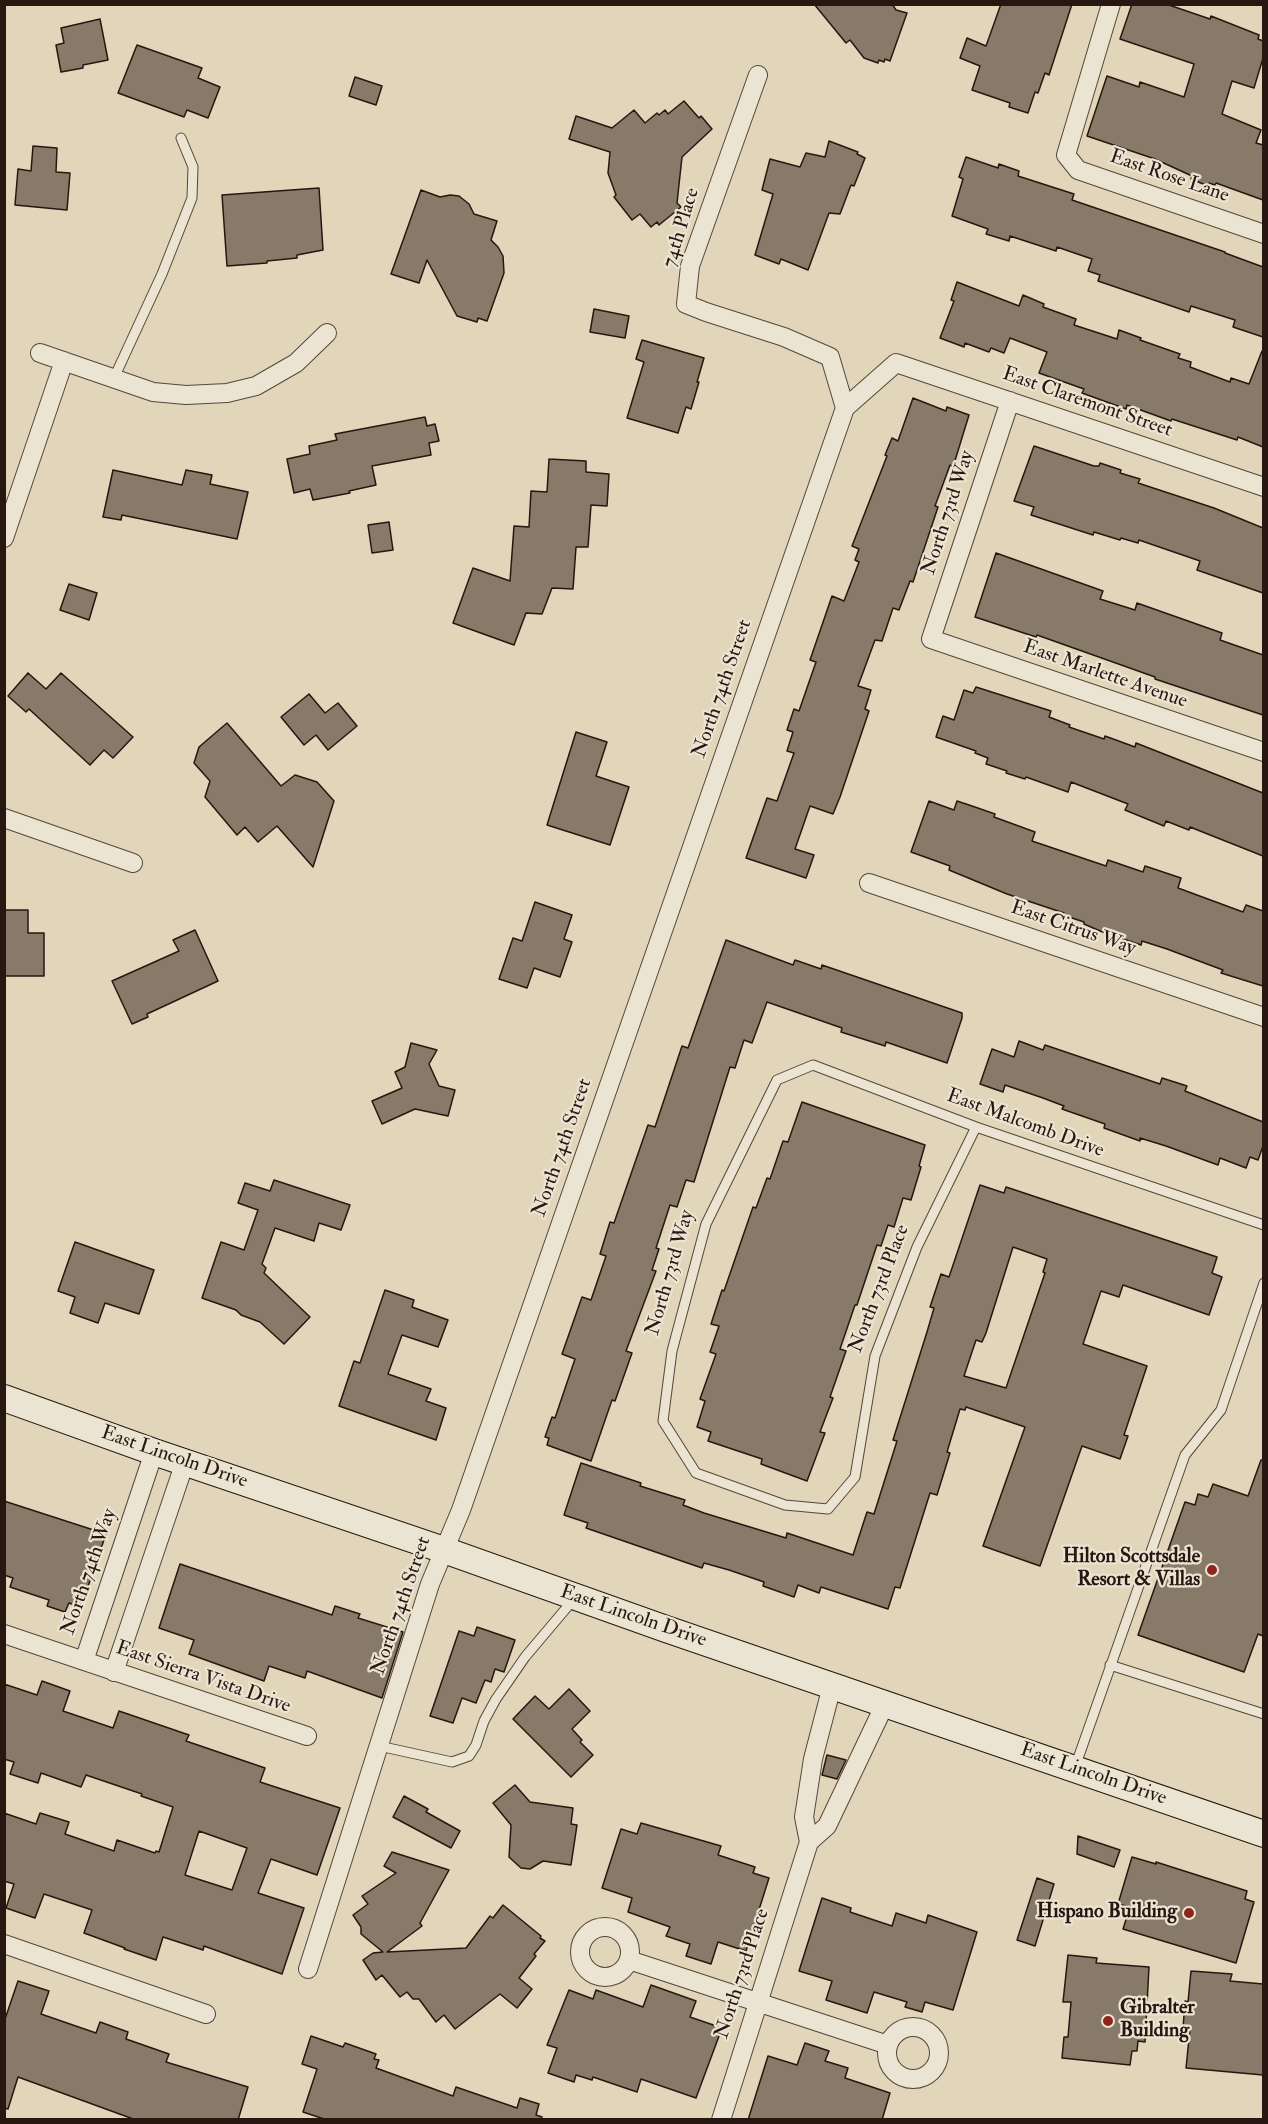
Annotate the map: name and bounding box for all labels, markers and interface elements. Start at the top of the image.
street label: East Rose Lane [1106,145,1232,209]
street label: 74th Place [659,185,705,271]
street label: East Claremont Street [999,363,1175,443]
street label: North 73rd Way [918,448,980,578]
street label: North 74th Street [688,617,758,761]
street label: East Marlette Avenue [1020,636,1190,714]
street label: East Citrus Way [1007,896,1139,962]
street label: North 74th Street [528,1076,598,1220]
street label: East Malcomb Drive [943,1084,1107,1164]
street label: North 73rd Way [642,1208,700,1338]
street label: North 73rd Place [845,1221,915,1357]
street label: East Lincoln Drive [98,1422,250,1494]
street label: North 74th Way [57,1506,123,1638]
street label: North 74th Street [367,1534,437,1678]
place label: Hilton Scottsdale Resort & Villas [1063,1546,1200,1593]
marker: Hilton Scottsdale Resort & Villas [1205,1563,1219,1577]
street label: East Lincoln Drive [557,1581,709,1653]
street label: East Sierra Vista Drive [113,1637,293,1719]
street label: East Lincoln Drive [1017,1739,1169,1811]
place label: Hispano Building [1037,1901,1177,1925]
street label: North 73rd Place [711,1906,775,2042]
marker: Hispano Building [1182,1906,1196,1920]
place label: Gibralter Building [1120,1997,1195,2044]
marker: Gibralter Building [1101,2014,1115,2028]

